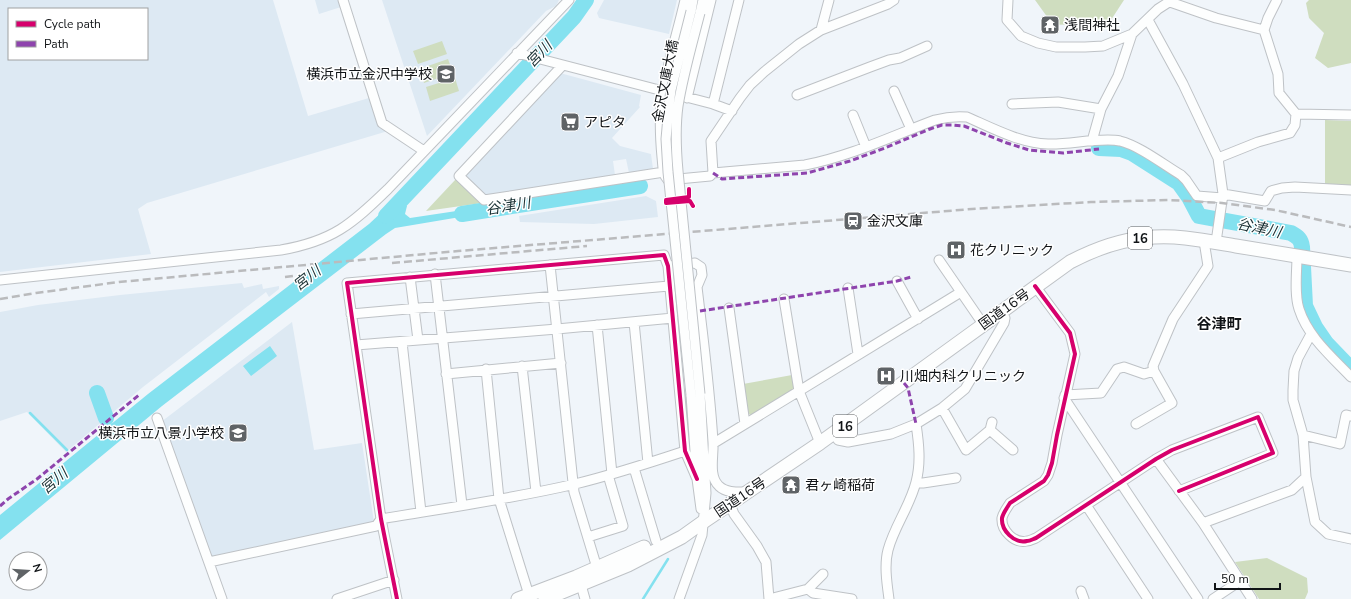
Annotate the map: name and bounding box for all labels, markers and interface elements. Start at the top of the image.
legend [8,8,148,60]
temple icon: 浅間神社 [1039,14,1061,36]
text: Cycle path [44,16,101,32]
place label: 浅間神社 [1064,16,1120,35]
water label: 宮川 [521,35,558,72]
text: Path [44,36,69,52]
street label: 金沢文庫大橋 [648,38,683,124]
school or university icon: 横浜市立金沢中学校 [435,63,457,85]
place label: 横浜市立金沢中学校 [306,65,432,84]
supermarket icon: アピタ [559,111,581,133]
place label: アピタ [584,113,626,132]
water label: 谷津川 [484,192,534,219]
station icon: 金沢文庫 [842,210,864,232]
place label: 金沢文庫 [867,212,923,231]
water label: 谷津川 [1235,214,1285,243]
road number: 16 [1128,227,1152,249]
hospital icon: 花クリニック [945,239,967,261]
place label: 花クリニック [970,241,1054,260]
water label: 宮川 [289,260,327,295]
street label: 国道16号 [975,284,1034,334]
district label: 谷津町 [1196,314,1242,334]
hospital icon: 川畑内科クリニック [875,365,897,387]
place label: 川畑内科クリニック [900,367,1026,386]
road number: 16 [833,415,857,437]
school or university icon: 横浜市立八景小学校 [227,422,249,444]
place label: 横浜市立八景小学校 [98,424,224,443]
water label: 宮川 [36,462,73,498]
street label: 国道16号 [711,473,770,522]
temple icon: 君ヶ崎稲荷 [780,474,802,496]
place label: 君ヶ崎稲荷 [805,476,875,495]
north arrow [8,551,48,591]
text: N [29,562,45,574]
scale bar [1215,565,1280,591]
text: 50 m [1221,571,1249,587]

